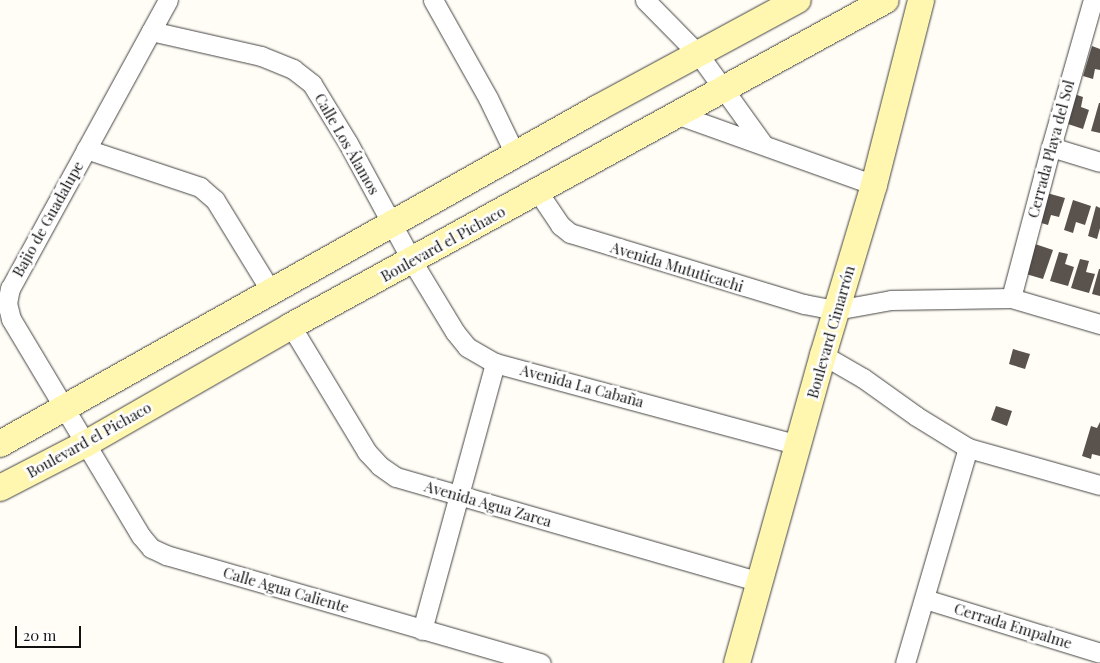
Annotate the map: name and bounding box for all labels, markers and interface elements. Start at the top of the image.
street label: Cerrada Playa del Sol [1024,78,1078,220]
street label: Calle Los Álamos [311,90,383,198]
street label: Bajio de Guadalupe [9,158,87,280]
street label: Boulevard el Pichaco [378,202,508,286]
street label: Avenida Mututicachi [608,238,746,296]
street label: Boulevard Cimarrón [803,264,859,400]
street label: Avenida La Cabaña [518,361,646,411]
street label: Boulevard el Pichaco [24,398,154,482]
street label: Avenida Agua Zarca [422,477,554,531]
street label: Calle Agua Caliente [221,563,351,617]
street label: Cerrada Empalme [952,599,1074,653]
scale bar [18,616,84,648]
text: 20 m [23,625,56,645]

